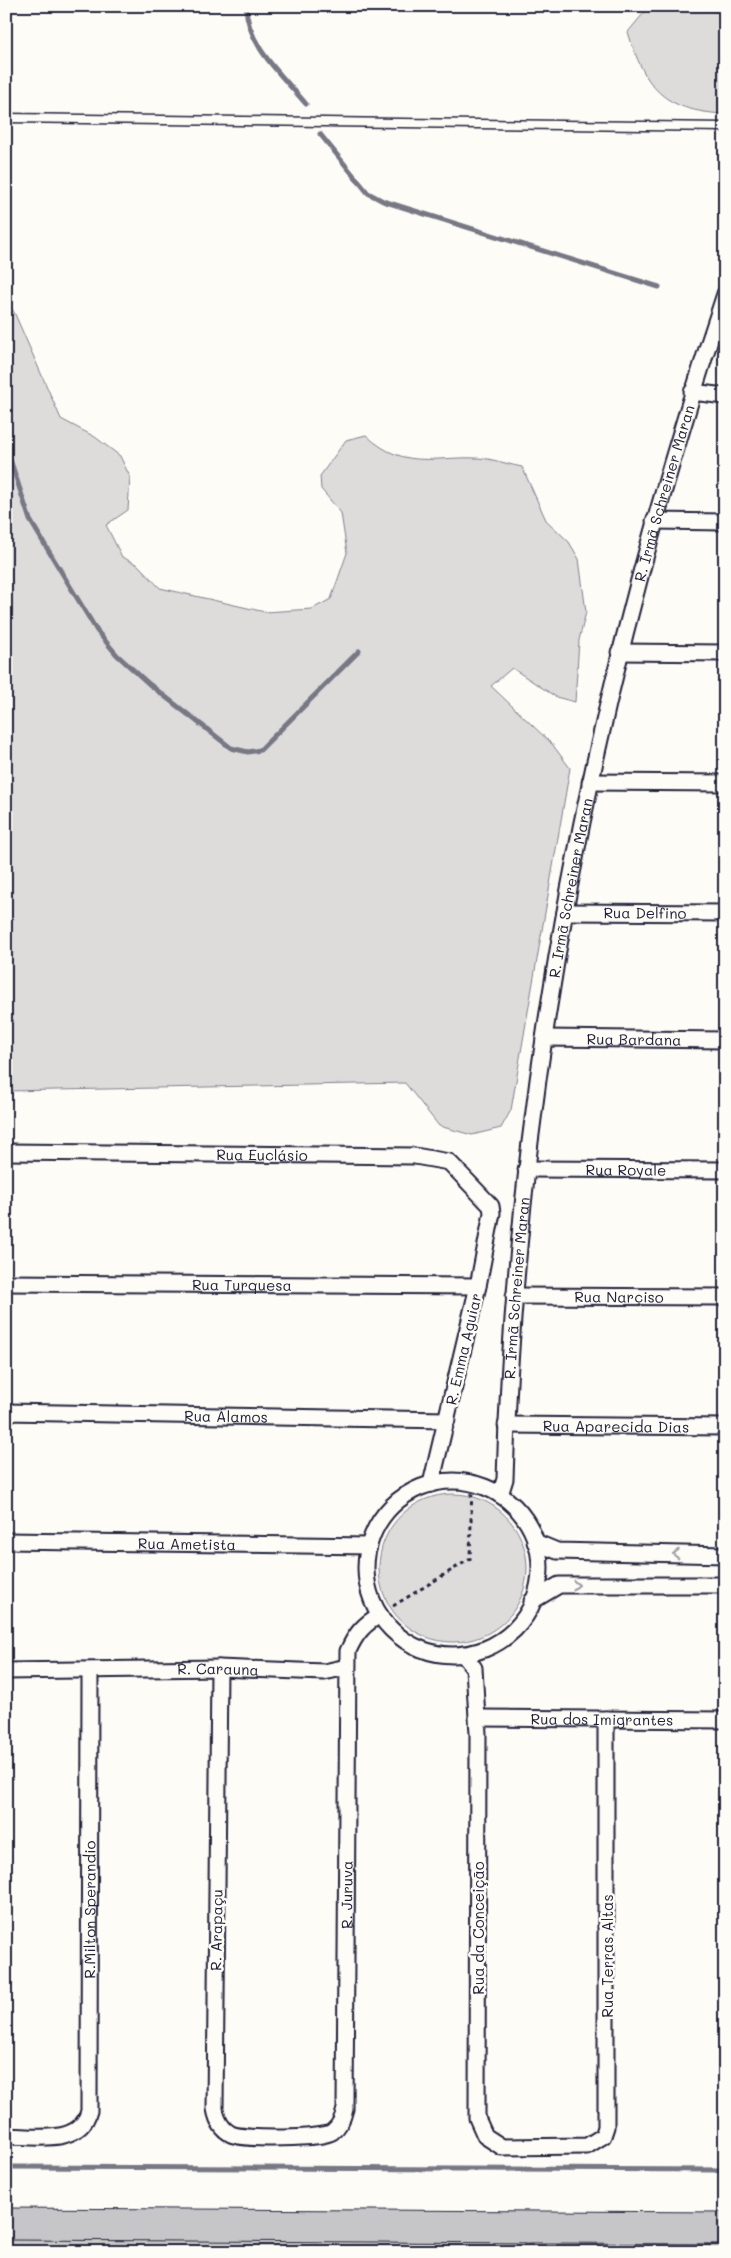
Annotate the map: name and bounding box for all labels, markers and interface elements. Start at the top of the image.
street label: R. Irmã Schreiner Maran [629,402,699,584]
street label: R. Irmã Schreiner Maran [544,796,597,980]
street label: Rua Delfino [603,902,687,923]
street label: Rua Bardana [586,1028,681,1050]
street label: Rua Euclásio [216,1144,308,1165]
street label: Rua Royale [586,1159,666,1180]
street label: R. Irmã Schreiner Maran [499,1196,534,1380]
street label: Rua Turquesa [192,1274,292,1295]
street label: Rua Narciso [574,1286,664,1307]
street label: R. Emma Aguiar [440,1291,486,1407]
street label: Rua Álamos [184,1405,268,1427]
street label: Rua Aparecida Dias [543,1415,689,1437]
street label: Rua Ametista [138,1533,236,1554]
one-way arrow [672,1549,680,1559]
one-way arrow [573,1580,581,1590]
street label: R. Carauna [177,1658,259,1680]
street label: Rua dos Imigrantes [531,1708,673,1730]
street label: R.Milton Sperandio [79,1840,100,1979]
street label: R. Juruva [336,1861,357,1929]
street label: Rua da Conceição [468,1861,488,1995]
street label: R. Arapaçu [205,1889,227,1971]
street label: Rua Terras Altas [597,1894,617,2018]

